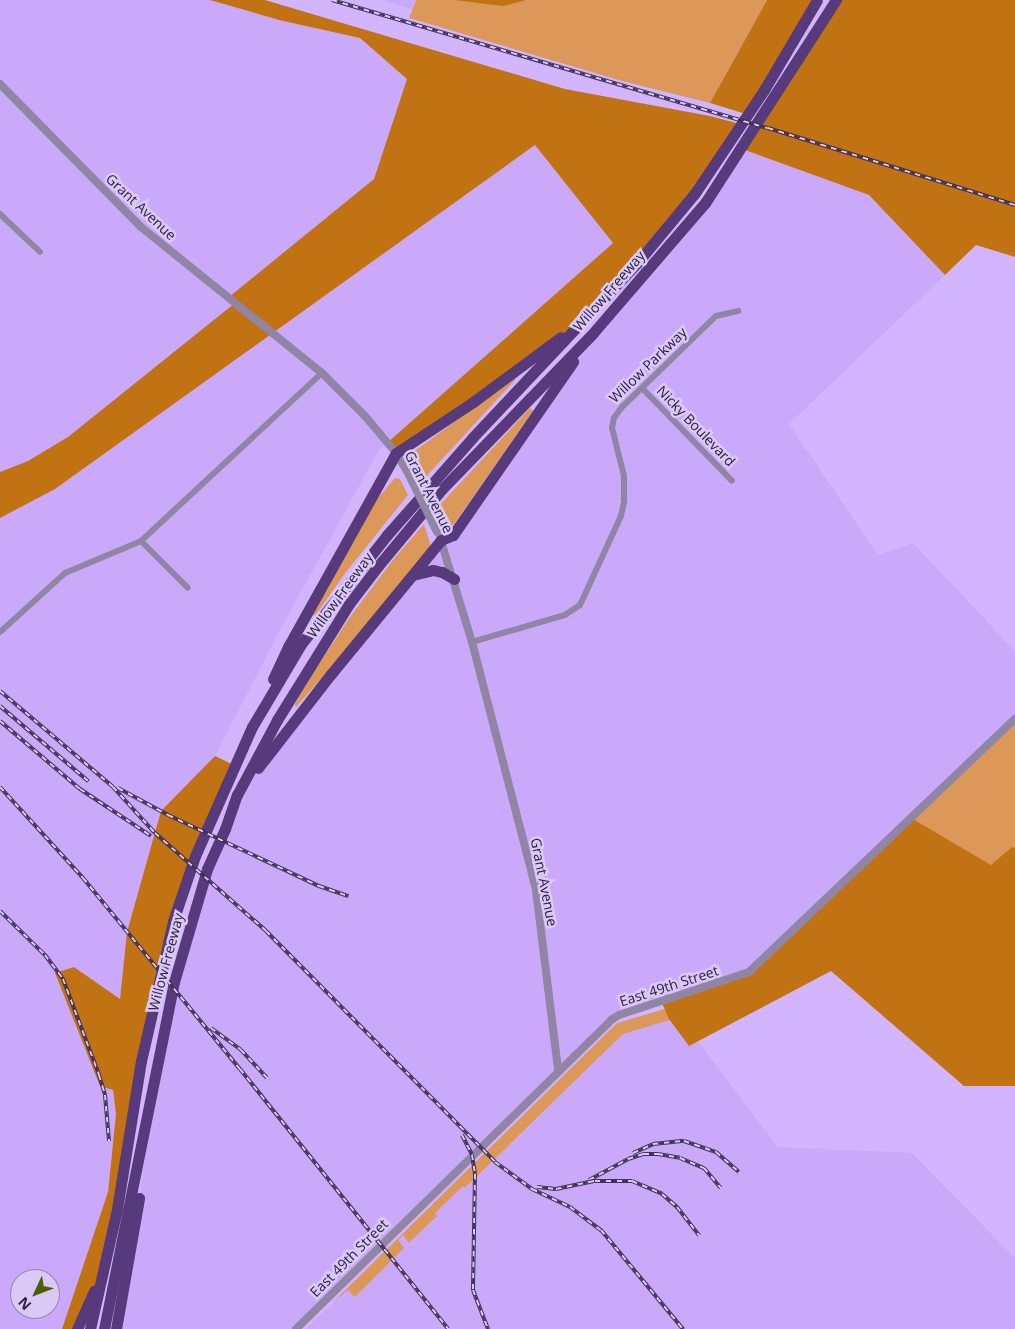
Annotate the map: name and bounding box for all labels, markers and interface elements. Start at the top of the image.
street label: Grant Avenue [102,170,180,244]
street label: Willow Freeway [570,247,648,335]
street label: Willow Parkway [606,324,690,406]
street label: Nicky Boulevard [653,382,739,470]
street label: Grant Avenue [401,448,457,536]
street label: Willow Freeway [304,549,376,641]
street label: Grant Avenue [527,836,561,928]
street label: Willow Freeway [145,911,187,1013]
street label: East 49th Street [617,962,721,1010]
street label: East 49th Street [307,1216,391,1300]
north arrow [10,1269,60,1319]
text: N [14,1293,35,1315]

